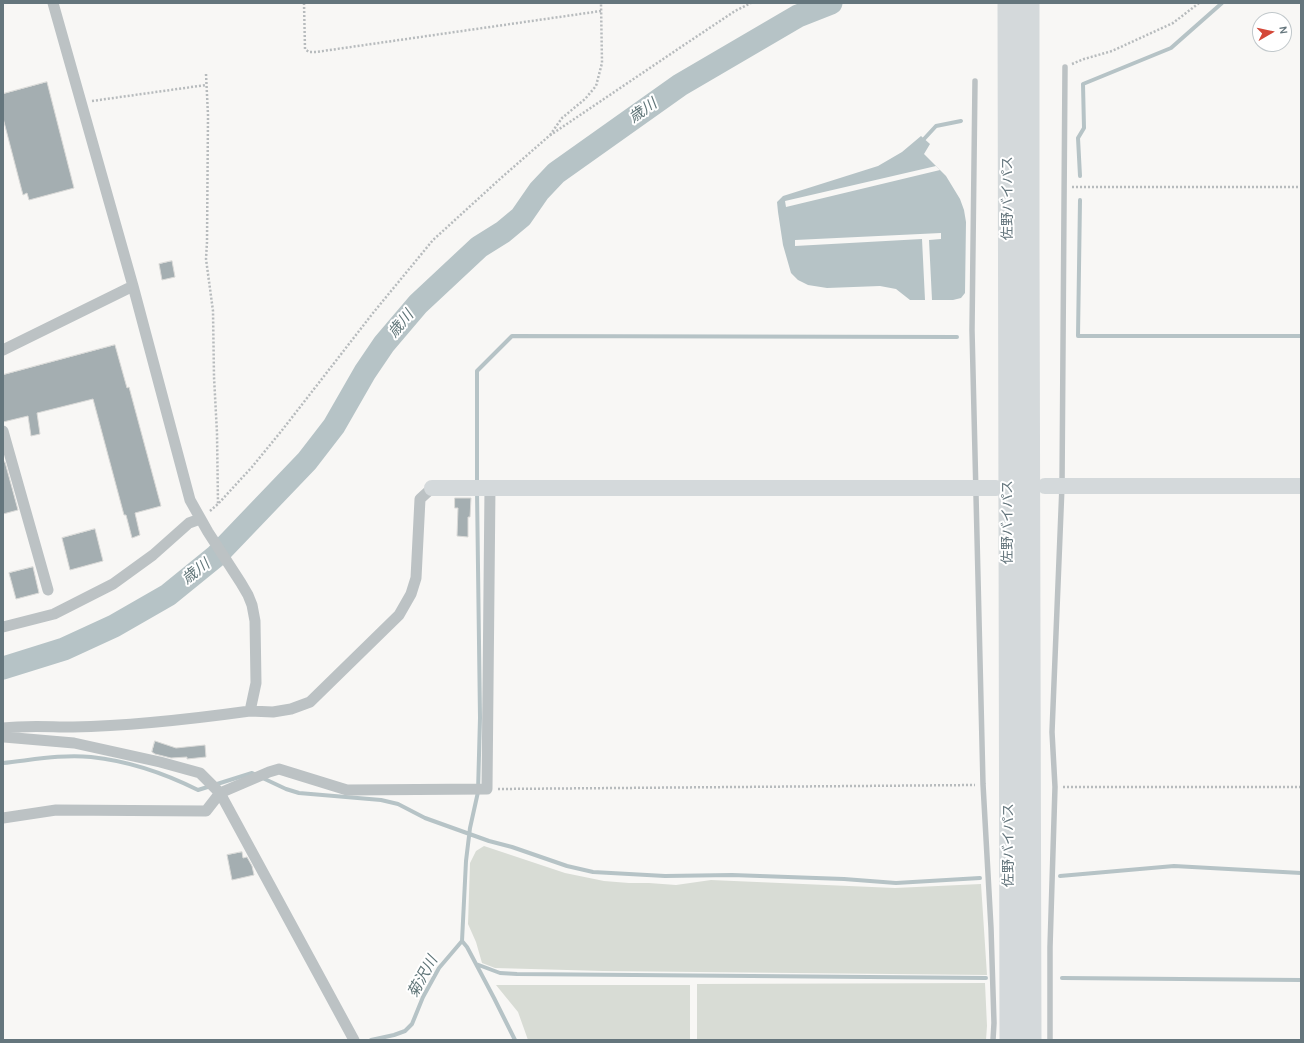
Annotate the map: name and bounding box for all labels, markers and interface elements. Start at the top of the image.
north arrow [1252,12,1292,52]
text: N [1276,25,1290,35]
water label: 歳川 [626,95,660,127]
street label: 佐野バイパス [1000,156,1016,240]
water label: 歳川 [384,307,418,341]
street label: 佐野バイパス [1000,480,1016,564]
water label: 歳川 [179,556,213,588]
street label: 佐野バイパス [1001,803,1017,887]
water label: 菊沢川 [404,953,442,1001]

